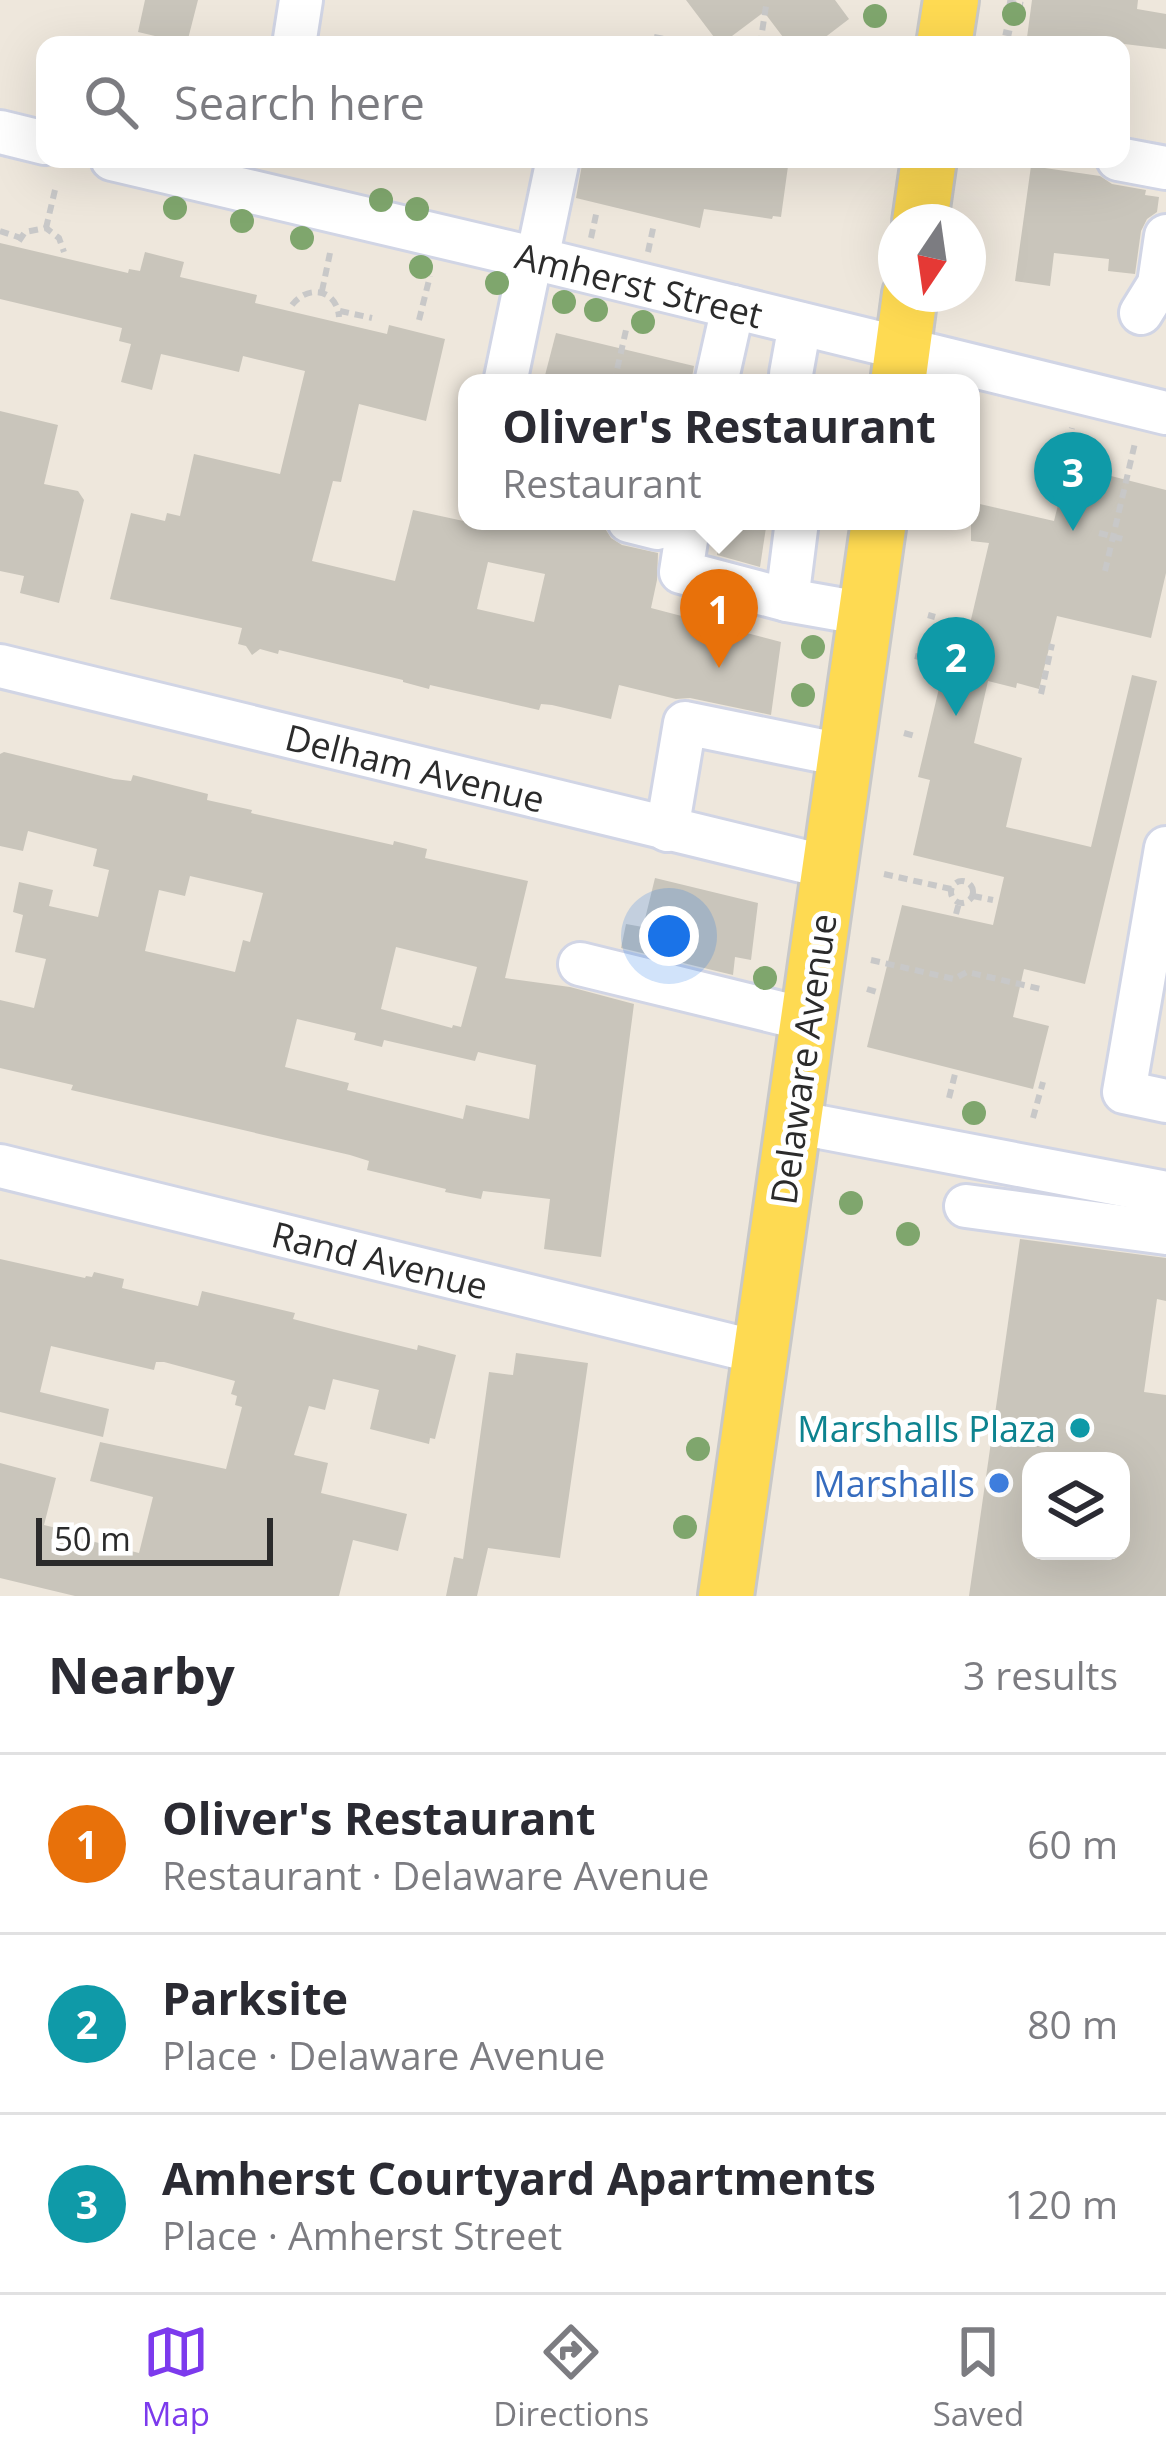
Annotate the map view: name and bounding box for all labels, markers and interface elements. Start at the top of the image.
search box [36,36,1130,168]
icon: search [78,69,144,135]
text: Search here [174,72,425,133]
north arrow [878,204,986,312]
street label: Amherst Street [510,231,768,339]
popup [458,374,980,530]
text: Oliver's Restaurant [502,395,936,456]
pin: 3 [1034,432,1112,531]
text: Restaurant [502,456,702,509]
pin: 1 [680,569,758,668]
pin: 2 [917,617,995,716]
street label: Delham Avenue [280,712,550,824]
your location [639,906,699,966]
street label: Delaware Avenue [758,911,848,1207]
street label: Rand Avenue [267,1209,493,1311]
place label: Marshalls Plaza [797,1404,1056,1453]
marker: Marshalls Plaza [1067,1415,1093,1441]
map controls [1022,1452,1130,1560]
button: layers [1022,1452,1130,1560]
place label: Marshalls [813,1459,975,1508]
marker: Marshalls [986,1470,1012,1496]
scale bar [36,1512,273,1565]
text: 50 m [54,1516,131,1561]
text: Nearby [48,1639,235,1709]
text: 3 results [963,1648,1118,1701]
text: Oliver's Restaurant [162,1787,596,1848]
text: 1 [76,1817,98,1870]
text: 60 m [1027,1817,1118,1870]
text: Restaurant · Delaware Avenue [162,1848,709,1901]
text: Parksite [162,1967,348,2028]
text: 2 [76,1997,98,2050]
text: 80 m [1027,1997,1118,2050]
text: Place · Delaware Avenue [162,2028,605,2081]
text: Amherst Courtyard Apartments [162,2147,876,2208]
text: 3 [76,2177,98,2230]
text: 120 m [1005,2177,1118,2230]
text: Place · Amherst Street [162,2208,562,2261]
tab: Map [142,2319,210,2436]
tab: Directions [493,2319,649,2436]
tab: Saved [933,2319,1024,2436]

